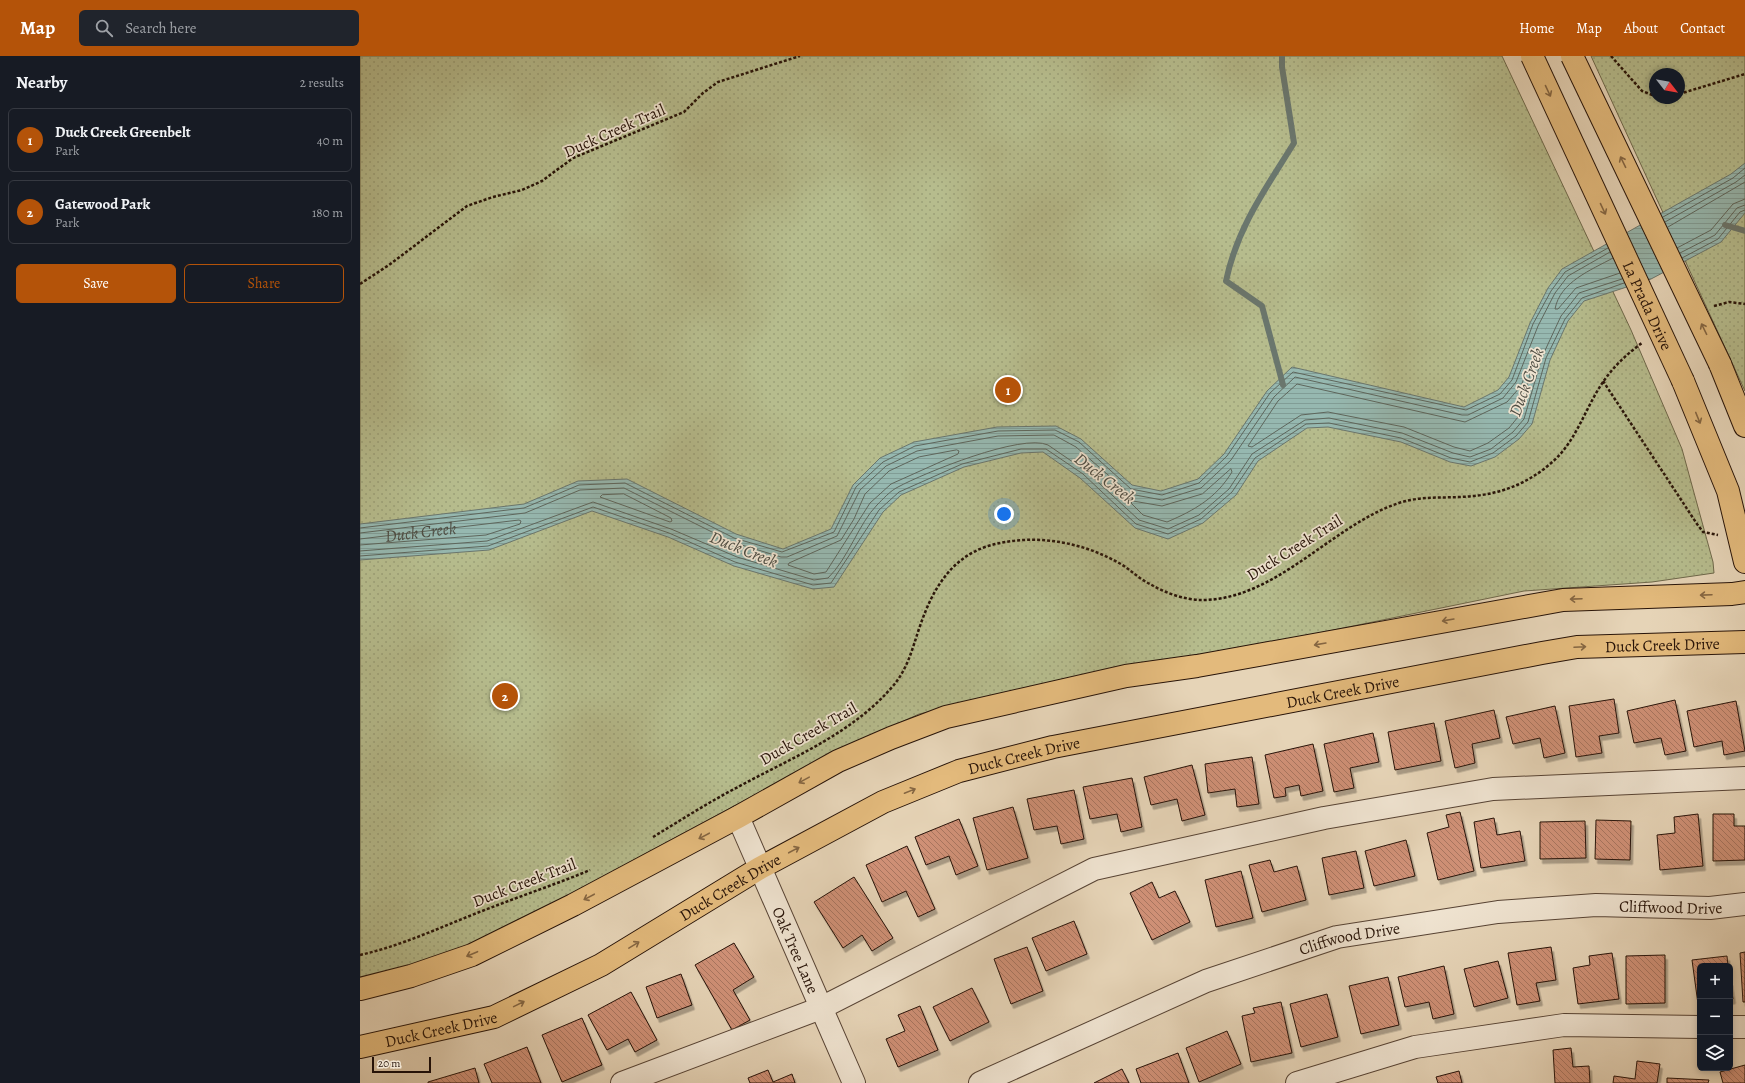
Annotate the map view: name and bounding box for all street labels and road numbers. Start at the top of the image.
street label: Duck Creek Trail [560,99,669,163]
street label: La Prada Drive [1617,258,1677,354]
street label: Duck Creek Trail [1242,510,1347,586]
street label: Duck Creek Drive [1605,633,1720,658]
street label: Duck Creek Drive [1284,671,1401,714]
street label: Duck Creek Trail [756,697,861,771]
street label: Duck Creek Drive [966,732,1082,780]
street label: Duck Creek Drive [675,849,785,927]
street label: Duck Creek Trail [470,853,579,913]
street label: Cliffwood Drive [1619,896,1724,920]
street label: Oak Tree Lane [766,903,824,997]
street label: Cliffwood Drive [1296,917,1402,961]
street label: Duck Creek Drive [383,1007,500,1053]

